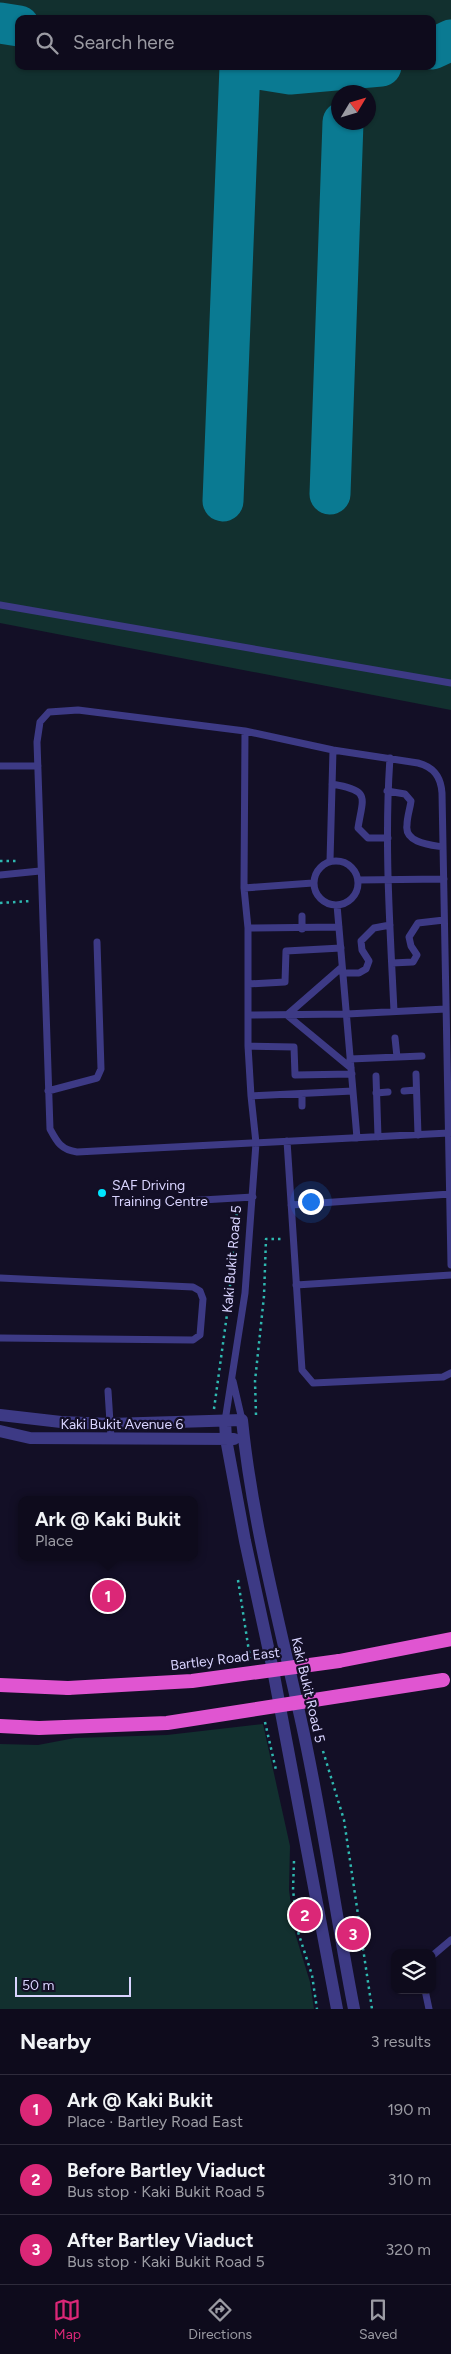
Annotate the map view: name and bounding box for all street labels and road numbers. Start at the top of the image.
street label: Kaki Bukit Road 5 [219,1204,245,1314]
street label: Kaki Bukit Avenue 6 [61,1416,184,1433]
street label: Kaki Bukit Road 5 [288,1635,328,1745]
street label: Bartley Road East [169,1644,281,1674]

